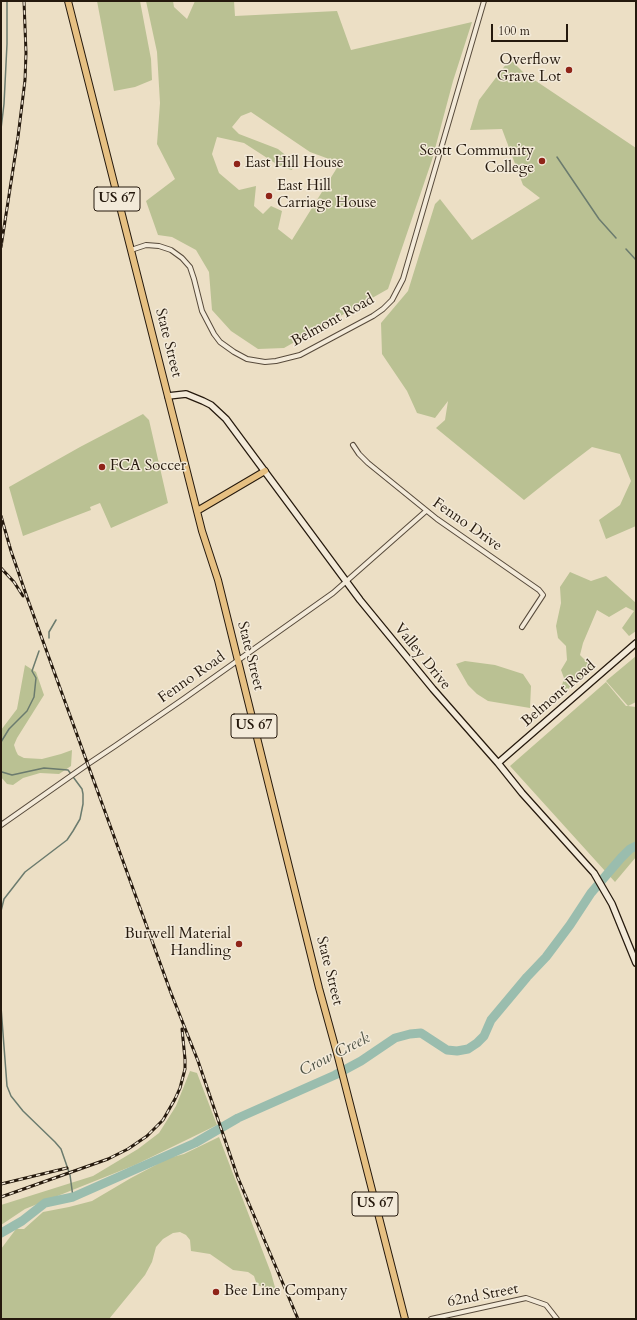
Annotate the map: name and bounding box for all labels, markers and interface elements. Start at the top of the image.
scale bar [493,16,570,42]
text: 100 m [498,23,530,39]
place label: Overflow Grave Lot [497,52,561,87]
marker: Overflow Grave Lot [564,65,574,75]
place label: Scott Community College [419,143,534,178]
place label: East Hill House [245,155,344,173]
marker: Scott Community College [537,156,547,166]
marker: East Hill House [232,159,242,169]
place label: East Hill Carriage House [277,178,377,213]
road number: US 67 [94,187,140,211]
marker: East Hill Carriage House [264,191,274,201]
street label: Belmont Road [288,291,378,351]
street label: State Street [151,307,185,379]
place label: FCA Soccer [110,458,186,476]
marker: FCA Soccer [97,462,107,472]
street label: Fenno Drive [429,494,505,556]
street label: State Street [233,620,267,692]
street label: Valley Drive [390,620,454,694]
street label: Fenno Road [155,648,229,708]
street label: Belmont Road [518,657,600,731]
road number: US 67 [231,714,277,738]
place label: Burwell Material Handling [124,926,231,961]
street label: State Street [312,935,346,1007]
marker: Burwell Material Handling [234,939,244,949]
water label: Crow Creek [296,1029,374,1081]
road number: US 67 [352,1192,398,1216]
street label: 62nd Street [446,1280,520,1312]
place label: Bee Line Company [224,1283,348,1301]
marker: Bee Line Company [211,1287,221,1297]

